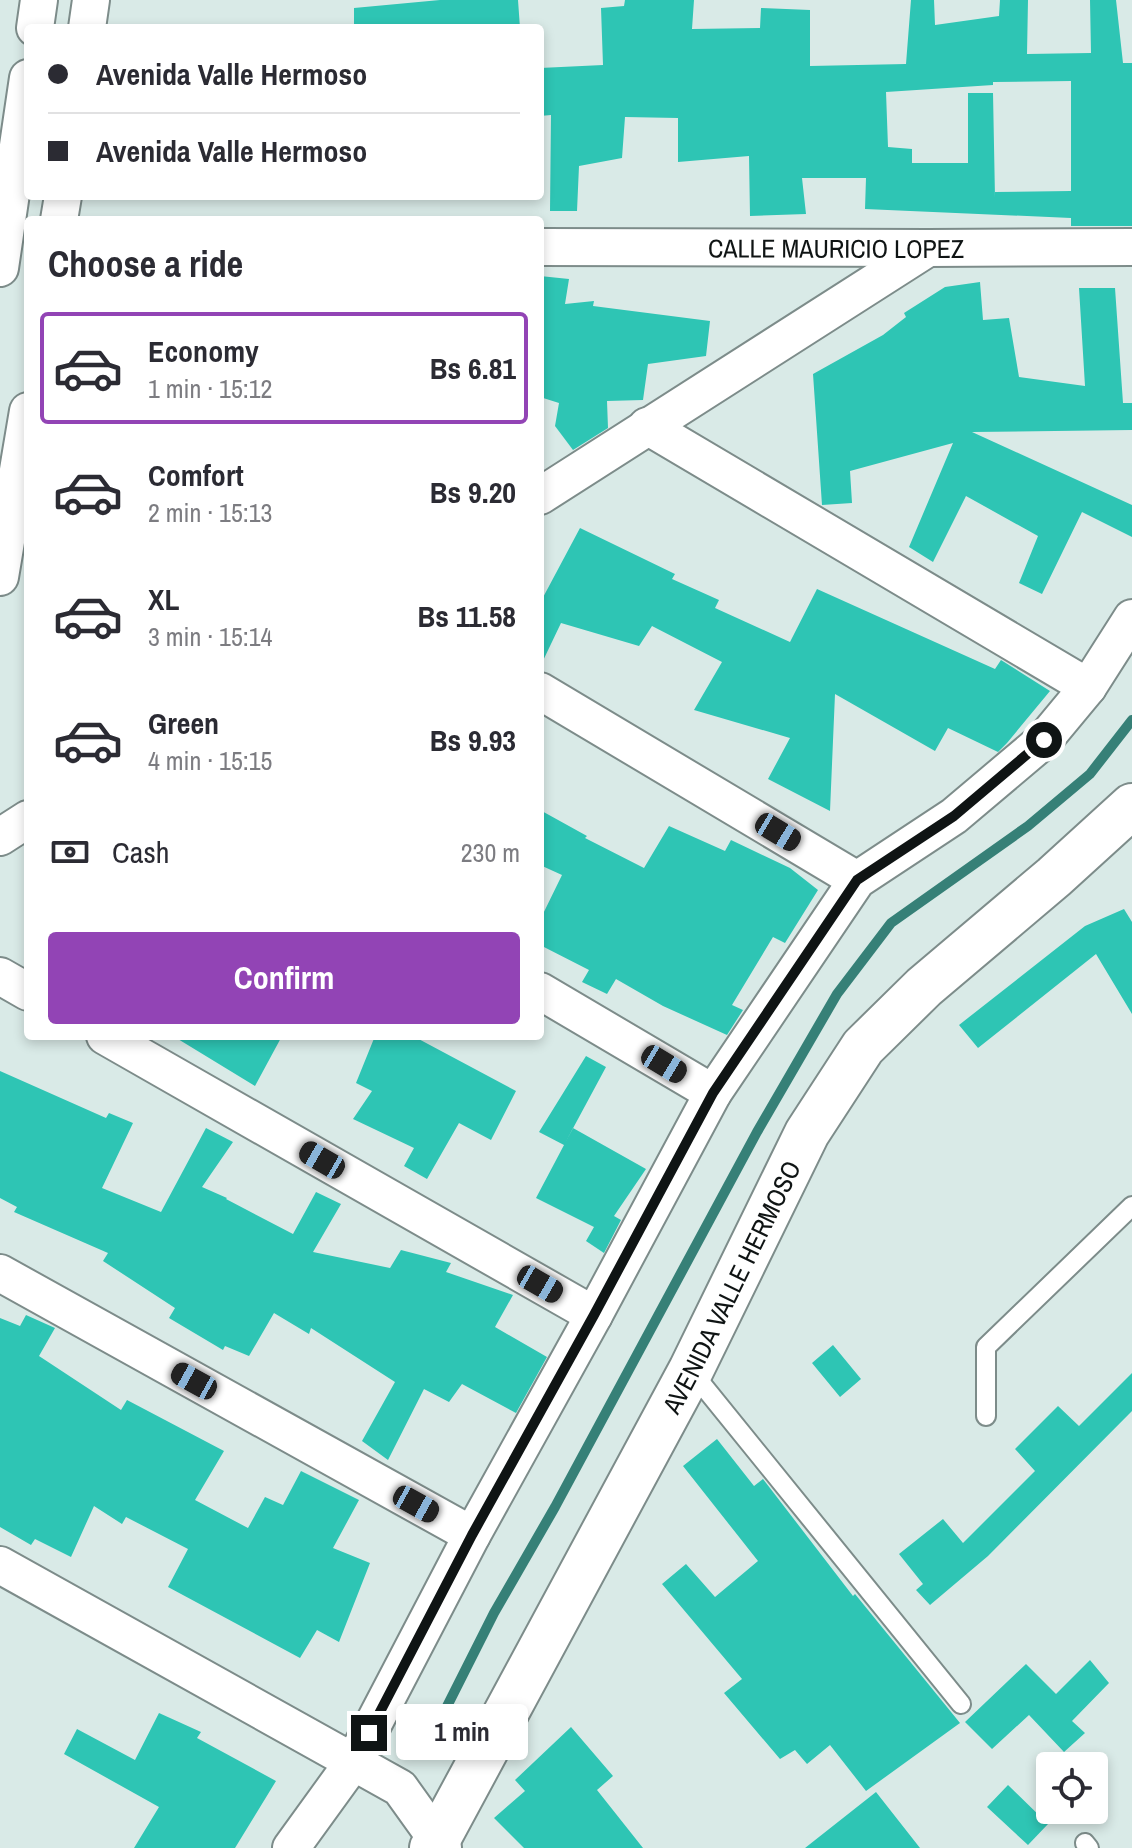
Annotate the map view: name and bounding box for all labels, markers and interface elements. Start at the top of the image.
text: Avenida Valle Hermoso [96,54,367,94]
text: Avenida Valle Hermoso [96,131,367,171]
street label: CALLE MAURICIO LOPEZ [708,230,964,266]
text: Choose a ride [48,240,243,288]
text: Economy [148,331,259,371]
icon: car [52,332,124,404]
text: Bs 6.81 [430,348,516,388]
text: 1 min · 15:12 [148,371,272,406]
text: Comfort [148,455,244,495]
icon: car [52,456,124,528]
text: Bs 9.20 [430,472,516,512]
text: 2 min · 15:13 [148,495,272,530]
text: XL [148,579,179,619]
icon: car [52,580,124,652]
text: Bs 11.58 [418,596,516,636]
text: 3 min · 15:14 [148,619,272,654]
text: Green [148,703,219,743]
icon: car [52,704,124,776]
text: Bs 9.93 [430,720,516,760]
route start [1026,722,1062,758]
text: 4 min · 15:15 [148,743,272,778]
car [751,809,805,855]
icon: cash [48,830,92,874]
text: Cash [112,832,169,872]
text: 230 m [461,835,520,870]
button: Confirm [48,932,520,1024]
car [637,1041,691,1087]
car [295,1138,349,1182]
street label: AVENIDA VALLE HERMOSO [653,1155,808,1420]
car [513,1262,567,1306]
car [167,1359,221,1403]
car [389,1482,443,1526]
callout: 1 min [397,1705,529,1761]
text: 1 min [434,1714,490,1749]
route end [351,1715,387,1751]
map controls [1036,1752,1108,1824]
button: locate [1036,1752,1108,1824]

